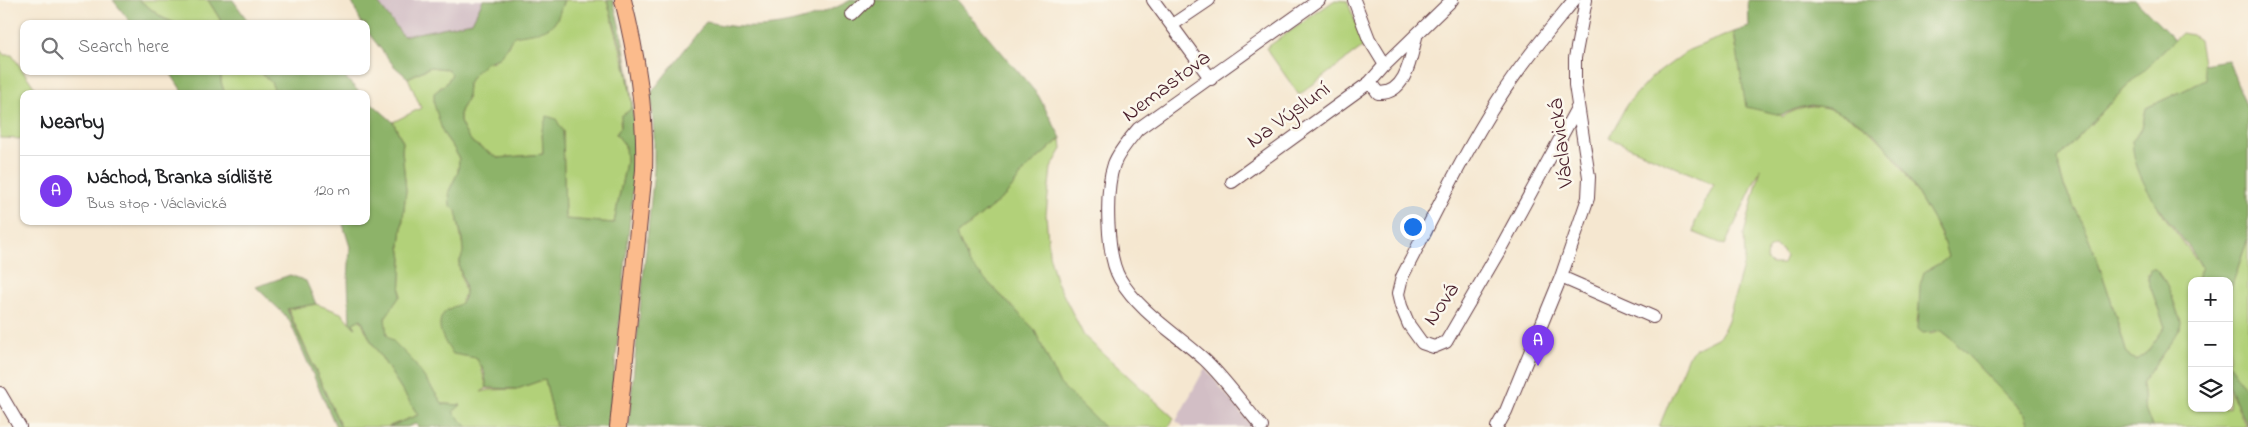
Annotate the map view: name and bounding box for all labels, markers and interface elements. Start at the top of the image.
search box [20,20,370,75]
icon: search [38,34,66,62]
text: Search here [78,34,169,61]
street label: Nemastova [1116,43,1218,131]
street label: Na Výsluní [1240,75,1338,158]
street label: Václavická [1541,96,1583,191]
text: Nearby [40,108,104,138]
text: Náchod, Branka sídliště [87,165,272,192]
text: A [51,179,61,203]
text: 120 m [314,179,350,203]
text: Bus stop · Václavická [87,192,226,216]
your location [1400,214,1426,240]
street label: Nová [1416,277,1468,333]
map controls [2188,277,2233,412]
button: + [2188,277,2233,322]
button: − [2188,322,2233,367]
pin: A [1522,325,1554,366]
button: layers [2188,367,2233,412]

